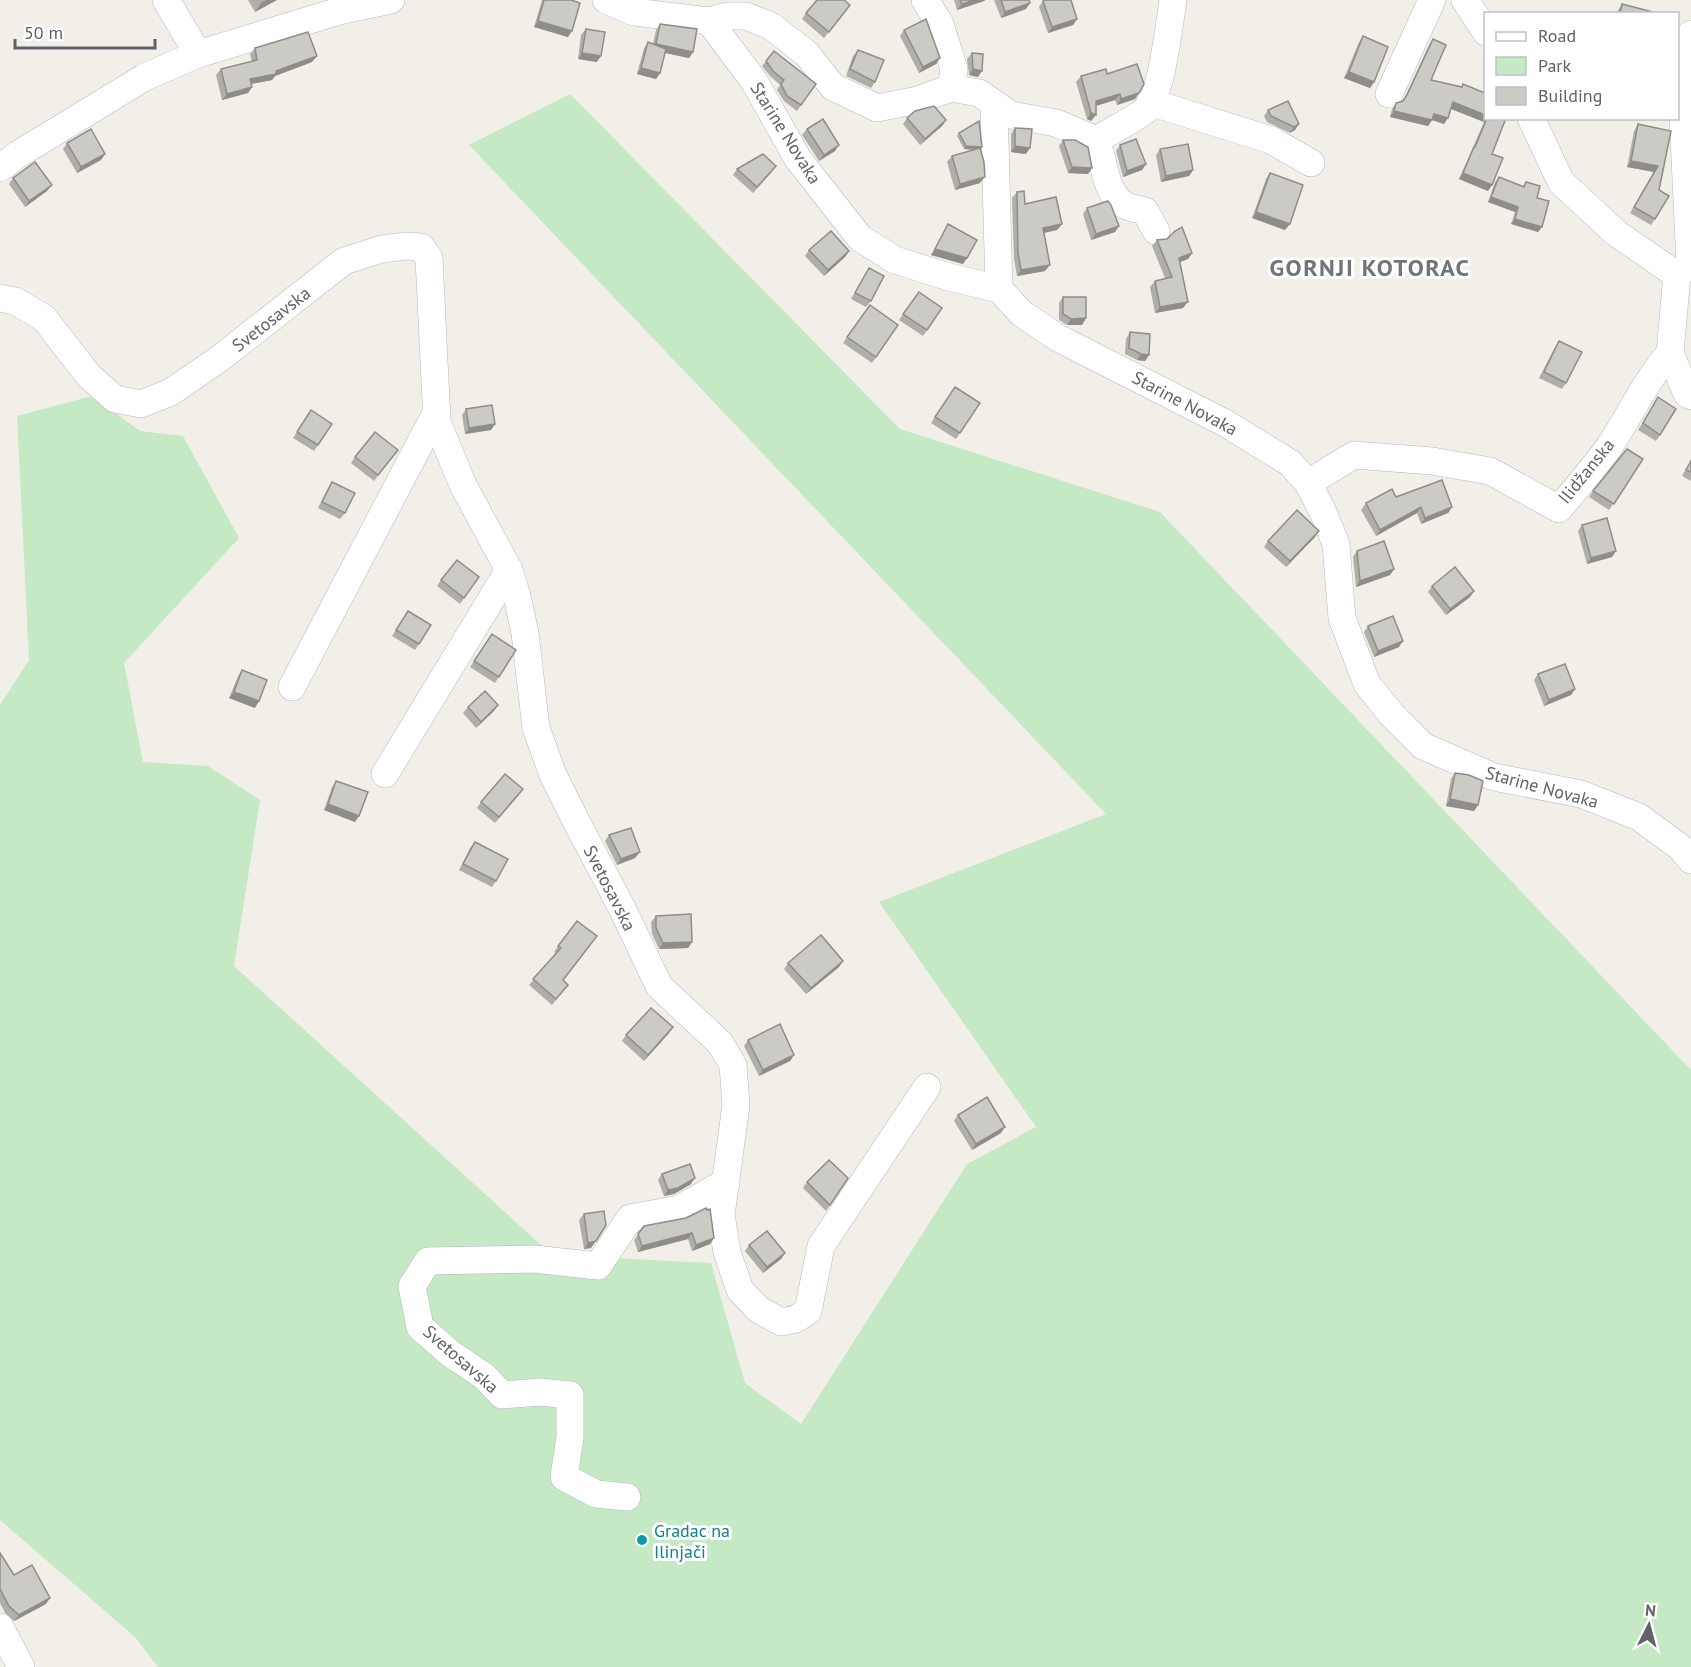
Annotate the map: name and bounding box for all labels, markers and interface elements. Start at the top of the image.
scale bar [15,12,154,50]
legend [1484,12,1679,120]
text: 50 m [24,21,63,44]
text: Road [1538,24,1576,47]
text: Park [1538,54,1571,77]
street label: Starine Novaka [746,78,826,188]
text: Building [1538,84,1602,107]
district label: GORNJI KOTORAC [1269,252,1471,283]
street label: Svetosavska [227,281,315,357]
street label: Starine Novaka [1128,366,1242,440]
street label: Ilidžanska [1553,434,1619,508]
street label: Starine Novaka [1483,761,1601,813]
street label: Svetosavska [579,841,641,935]
street label: Svetosavska [418,1320,504,1398]
place label: Gradac na Ilinjači [654,1519,730,1563]
marker: Gradac na Ilinjači [635,1533,649,1547]
north arrow [1619,1595,1679,1655]
text: N [1644,1600,1657,1621]

